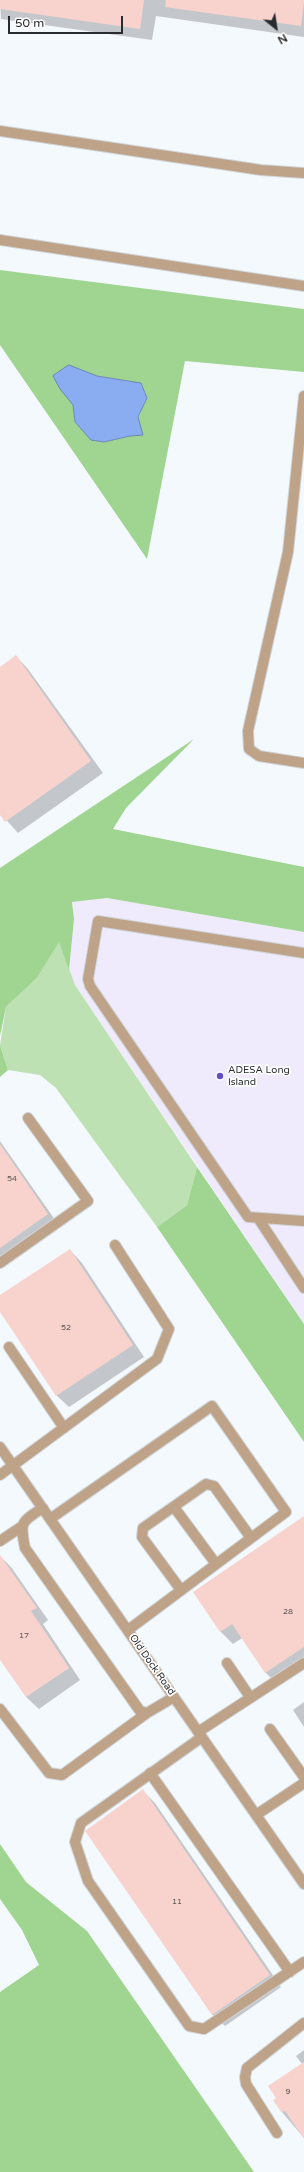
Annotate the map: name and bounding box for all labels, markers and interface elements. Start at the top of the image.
scale bar [10,8,125,34]
north arrow [256,8,296,48]
text: 50 m [15,16,44,30]
text: N [275,31,289,47]
place label: ADESA Long Island [228,1064,290,1088]
marker: ADESA Long Island [215,1071,225,1081]
house number: 54 [7,1174,17,1184]
house number: 52 [61,1323,71,1333]
house number: 28 [283,1607,293,1617]
house number: 17 [19,1631,29,1641]
street label: Old Dock Road [127,1632,177,1698]
house number: 11 [172,1897,182,1907]
house number: 9 [285,2087,291,2097]

